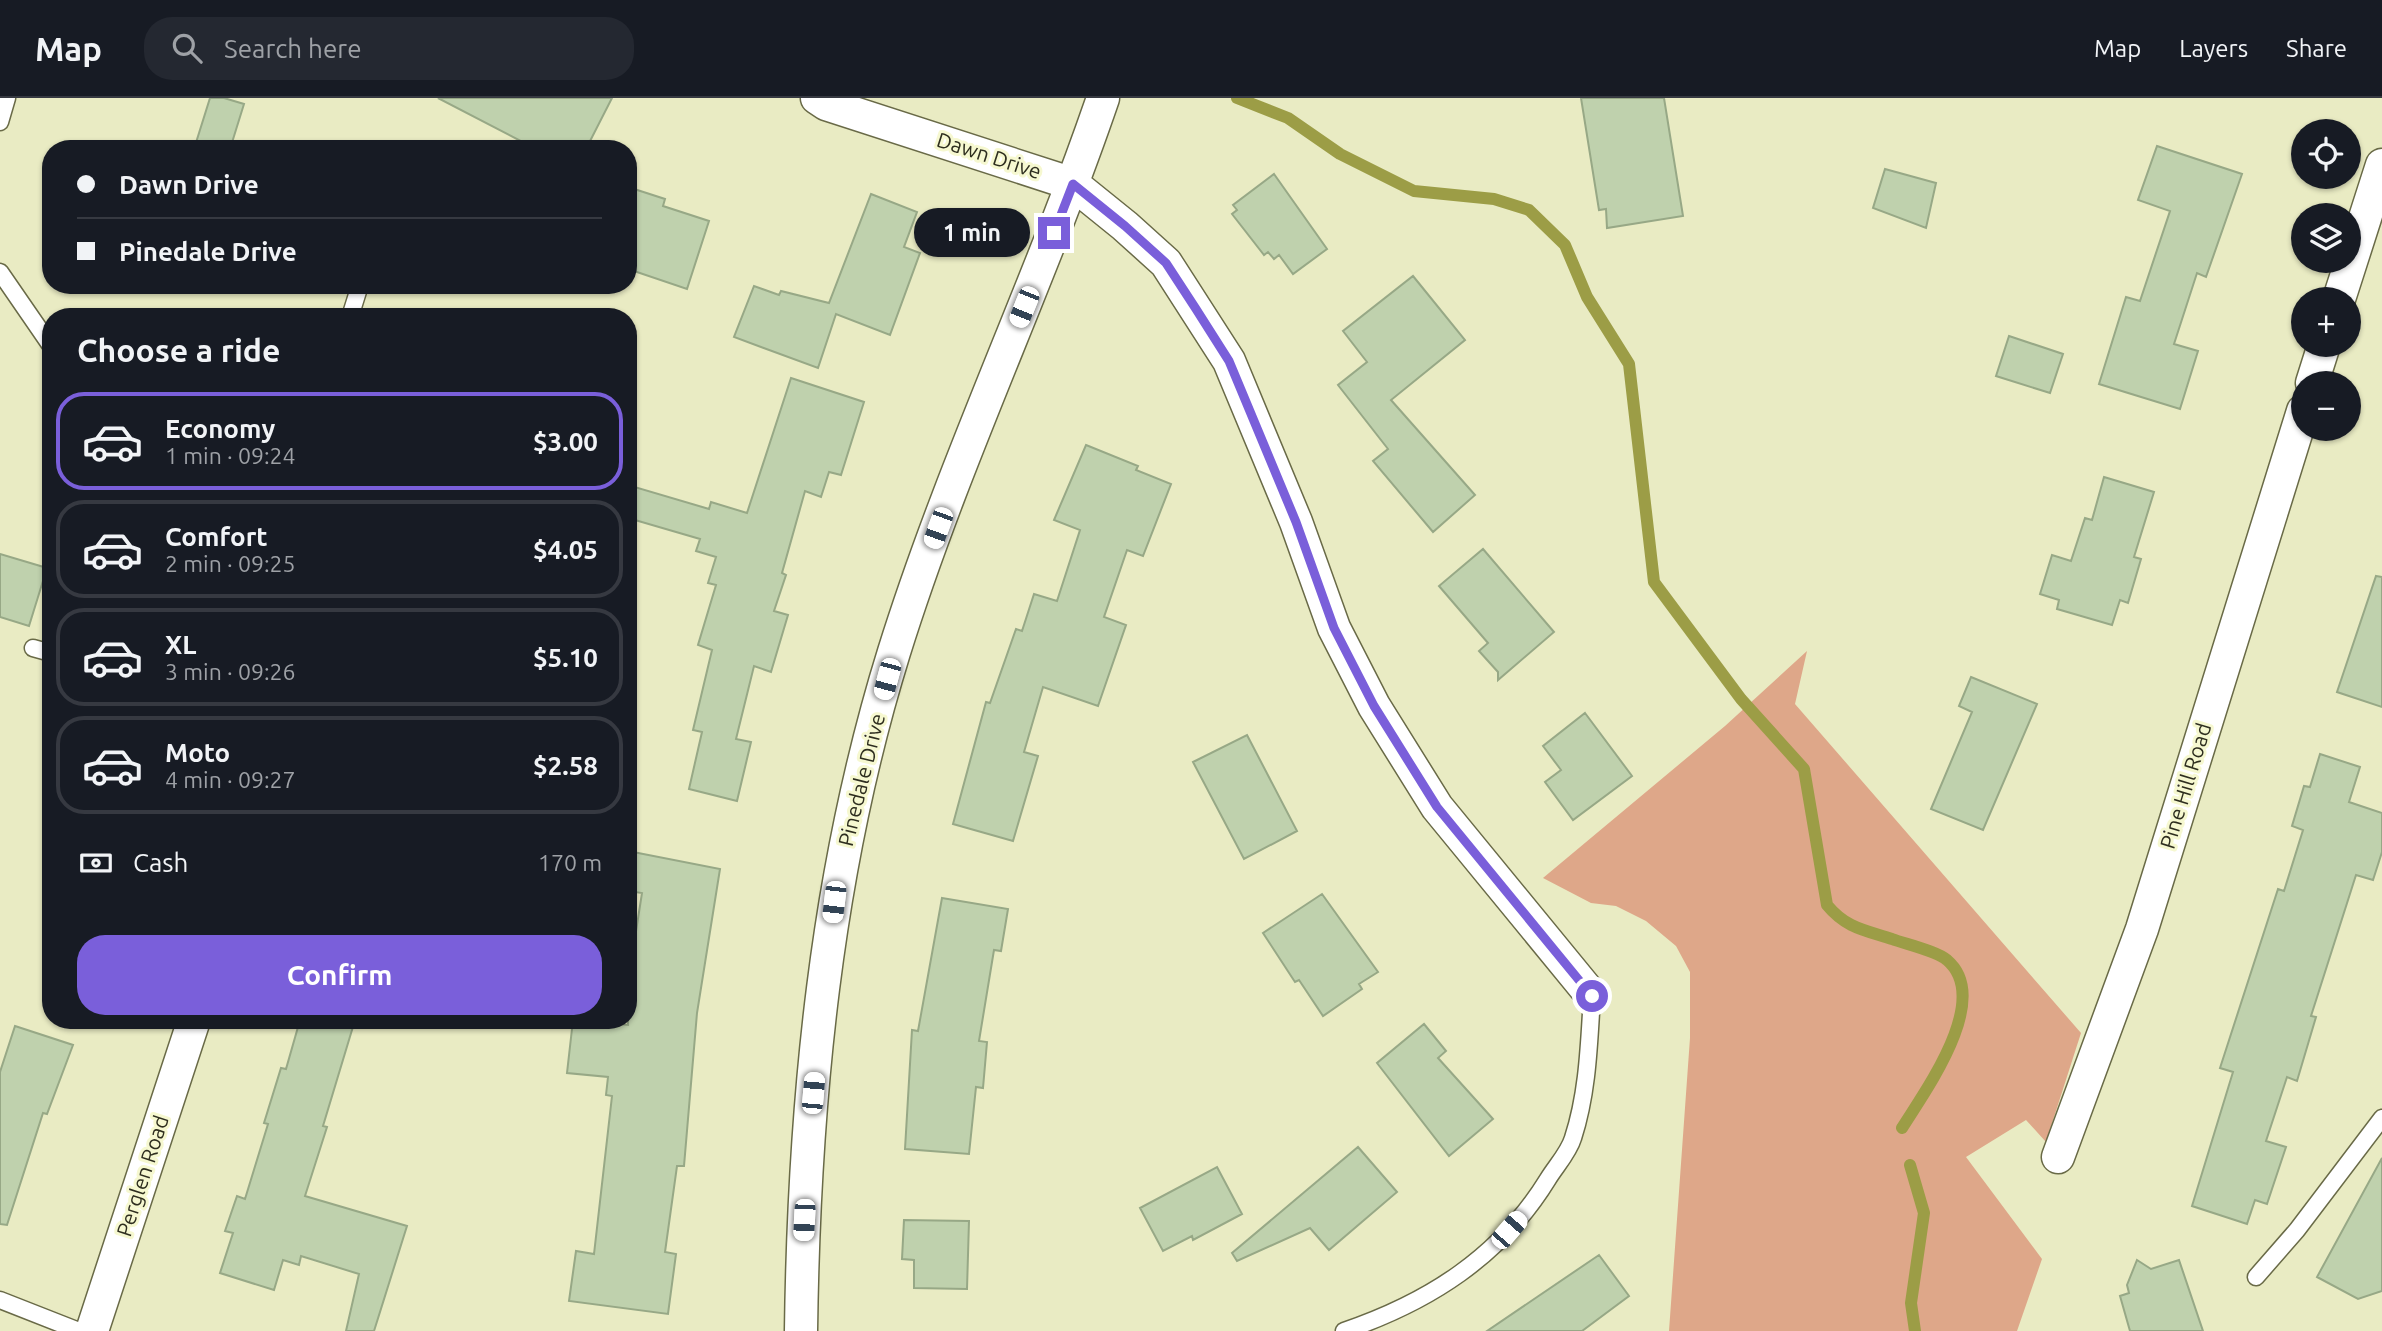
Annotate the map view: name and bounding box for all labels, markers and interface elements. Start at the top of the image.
search box [144,17,634,80]
icon: search [168,29,206,67]
text: Map [35,30,102,67]
text: Search here [224,34,362,63]
text: Map [2094,35,2141,62]
text: Layers [2179,35,2248,62]
text: Share [2286,35,2347,62]
map controls [2291,119,2361,441]
button: locate [2291,119,2361,189]
street label: Dawn Drive [934,127,1045,183]
text: Dawn Drive [119,170,259,199]
button: layers [2291,203,2361,273]
callout: 1 min [914,208,1030,258]
route end [1038,217,1070,249]
text: 1 min [943,220,1001,245]
text: Pinedale Drive [119,237,297,266]
car [1007,284,1042,330]
button: + [2291,287,2361,357]
text: Choose a ride [77,332,280,368]
button: − [2291,371,2361,441]
icon: car [81,410,144,473]
text: Economy [165,414,275,443]
text: $3.00 [533,427,598,456]
text: 1 min · 09:24 [165,443,296,468]
car [921,505,956,551]
icon: car [81,518,144,581]
text: Comfort [165,522,268,551]
text: $4.05 [533,535,598,564]
text: 2 min · 09:25 [165,551,296,576]
icon: car [81,626,144,689]
text: XL [165,630,196,659]
text: $5.10 [533,643,598,672]
car [872,656,903,702]
text: 3 min · 09:26 [165,659,296,684]
street label: Pinedale Drive [833,711,889,849]
street label: Pine Hill Road [2155,720,2216,851]
icon: car [81,734,144,797]
text: Moto [165,738,230,767]
text: $2.58 [533,751,598,780]
text: 4 min · 09:27 [165,767,296,792]
icon: cash [77,844,115,882]
text: Cash [133,848,188,877]
text: 170 m [538,850,602,875]
car [822,880,847,924]
button: Confirm [77,935,602,1015]
route start [1576,980,1608,1012]
car [801,1071,826,1115]
street label: Perglen Road [111,1112,173,1239]
car [793,1198,816,1242]
car [1488,1207,1531,1253]

